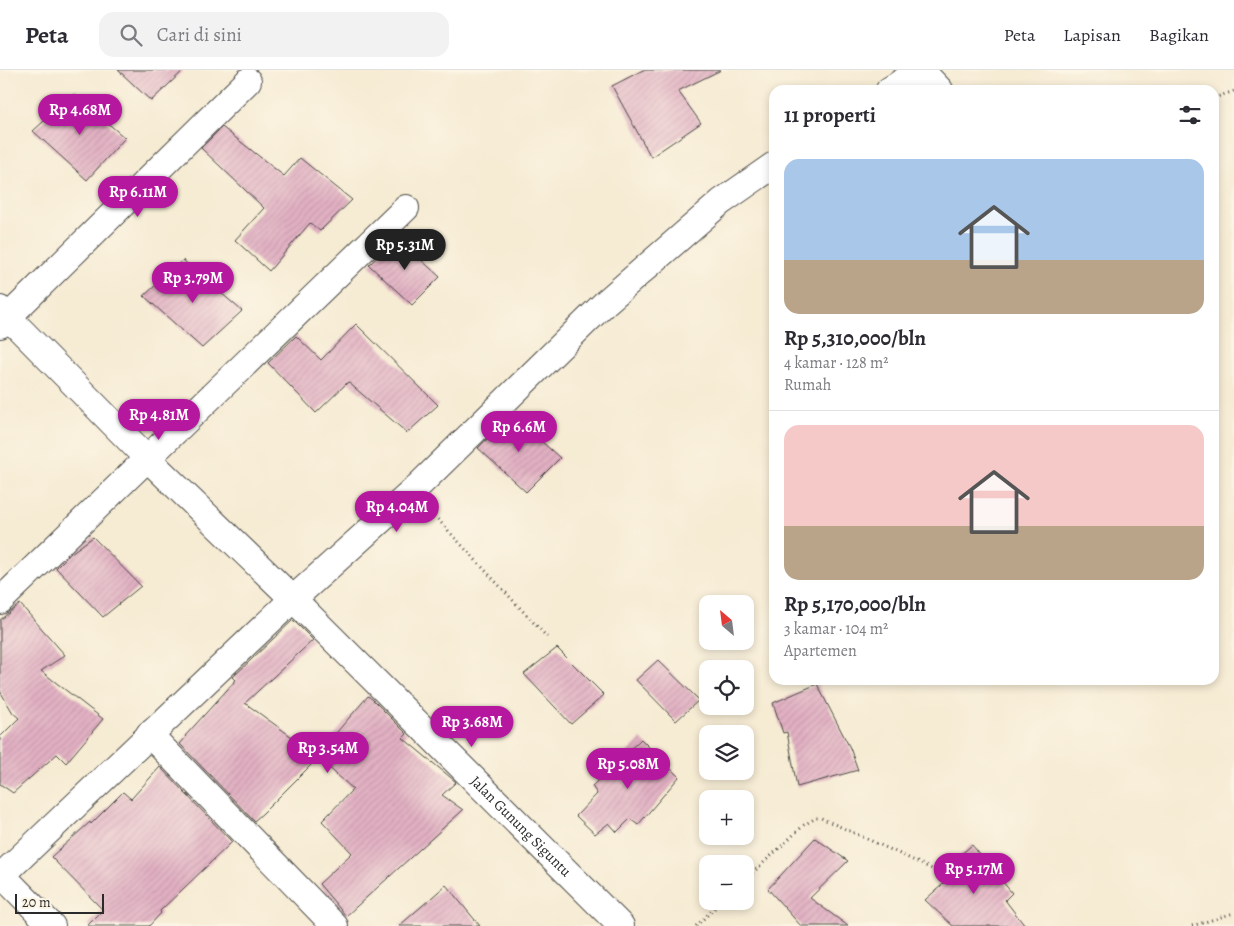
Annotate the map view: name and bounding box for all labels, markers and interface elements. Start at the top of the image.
search box [99,12,449,57]
text: Peta [25,19,69,51]
icon: search [117,21,145,49]
text: Cari di sini [157,22,242,48]
text: Peta [1004,23,1035,47]
text: Lapisan [1063,23,1121,47]
text: Bagikan [1149,23,1209,47]
pin: Rp 4.68M [28,93,132,136]
text: Rp 4.68M [49,99,111,121]
text: 11 properti [784,101,876,129]
icon: filters [1176,101,1204,129]
pin: Rp 6.11M [86,176,190,218]
text: Rp 6.11M [109,181,167,203]
icon: home [949,192,1039,282]
pin: Rp 5.31M [353,228,457,271]
text: Rp 5.31M [376,234,434,256]
pin: Rp 3.79M [141,262,245,304]
text: Rp 3.79M [163,267,223,289]
text: Rp 5,310,000/bln [784,324,926,352]
text: 4 kamar · 128 m² [784,352,888,374]
text: Rumah [784,374,831,396]
pin: Rp 4.81M [107,398,211,441]
text: Rp 4.81M [129,404,189,426]
pin: Rp 6.6M [473,410,565,453]
text: Rp 6.6M [492,416,546,438]
icon: home [949,457,1039,547]
pin: Rp 4.04M [345,490,449,533]
text: Rp 4.04M [366,496,428,518]
text: Rp 5,170,000/bln [784,590,926,618]
north arrow [699,595,754,650]
map controls [699,595,754,910]
text: 3 kamar · 104 m² [784,618,888,640]
text: Apartemen [784,640,857,662]
button: locate [699,660,754,715]
pin: Rp 3.68M [420,706,524,748]
text: Rp 3.68M [441,711,503,733]
button: layers [699,725,754,780]
pin: Rp 3.54M [276,732,380,774]
text: Rp 3.54M [298,737,358,759]
pin: Rp 5.08M [576,748,680,790]
text: Rp 5.08M [597,753,659,775]
street label: Jalan Gunung Siguntu [466,771,576,882]
button: + [699,790,754,845]
pin: Rp 5.17M [922,852,1026,895]
button: − [699,855,754,910]
text: Rp 5.17M [945,858,1003,880]
scale bar [15,891,104,914]
text: 20 m [22,893,51,912]

